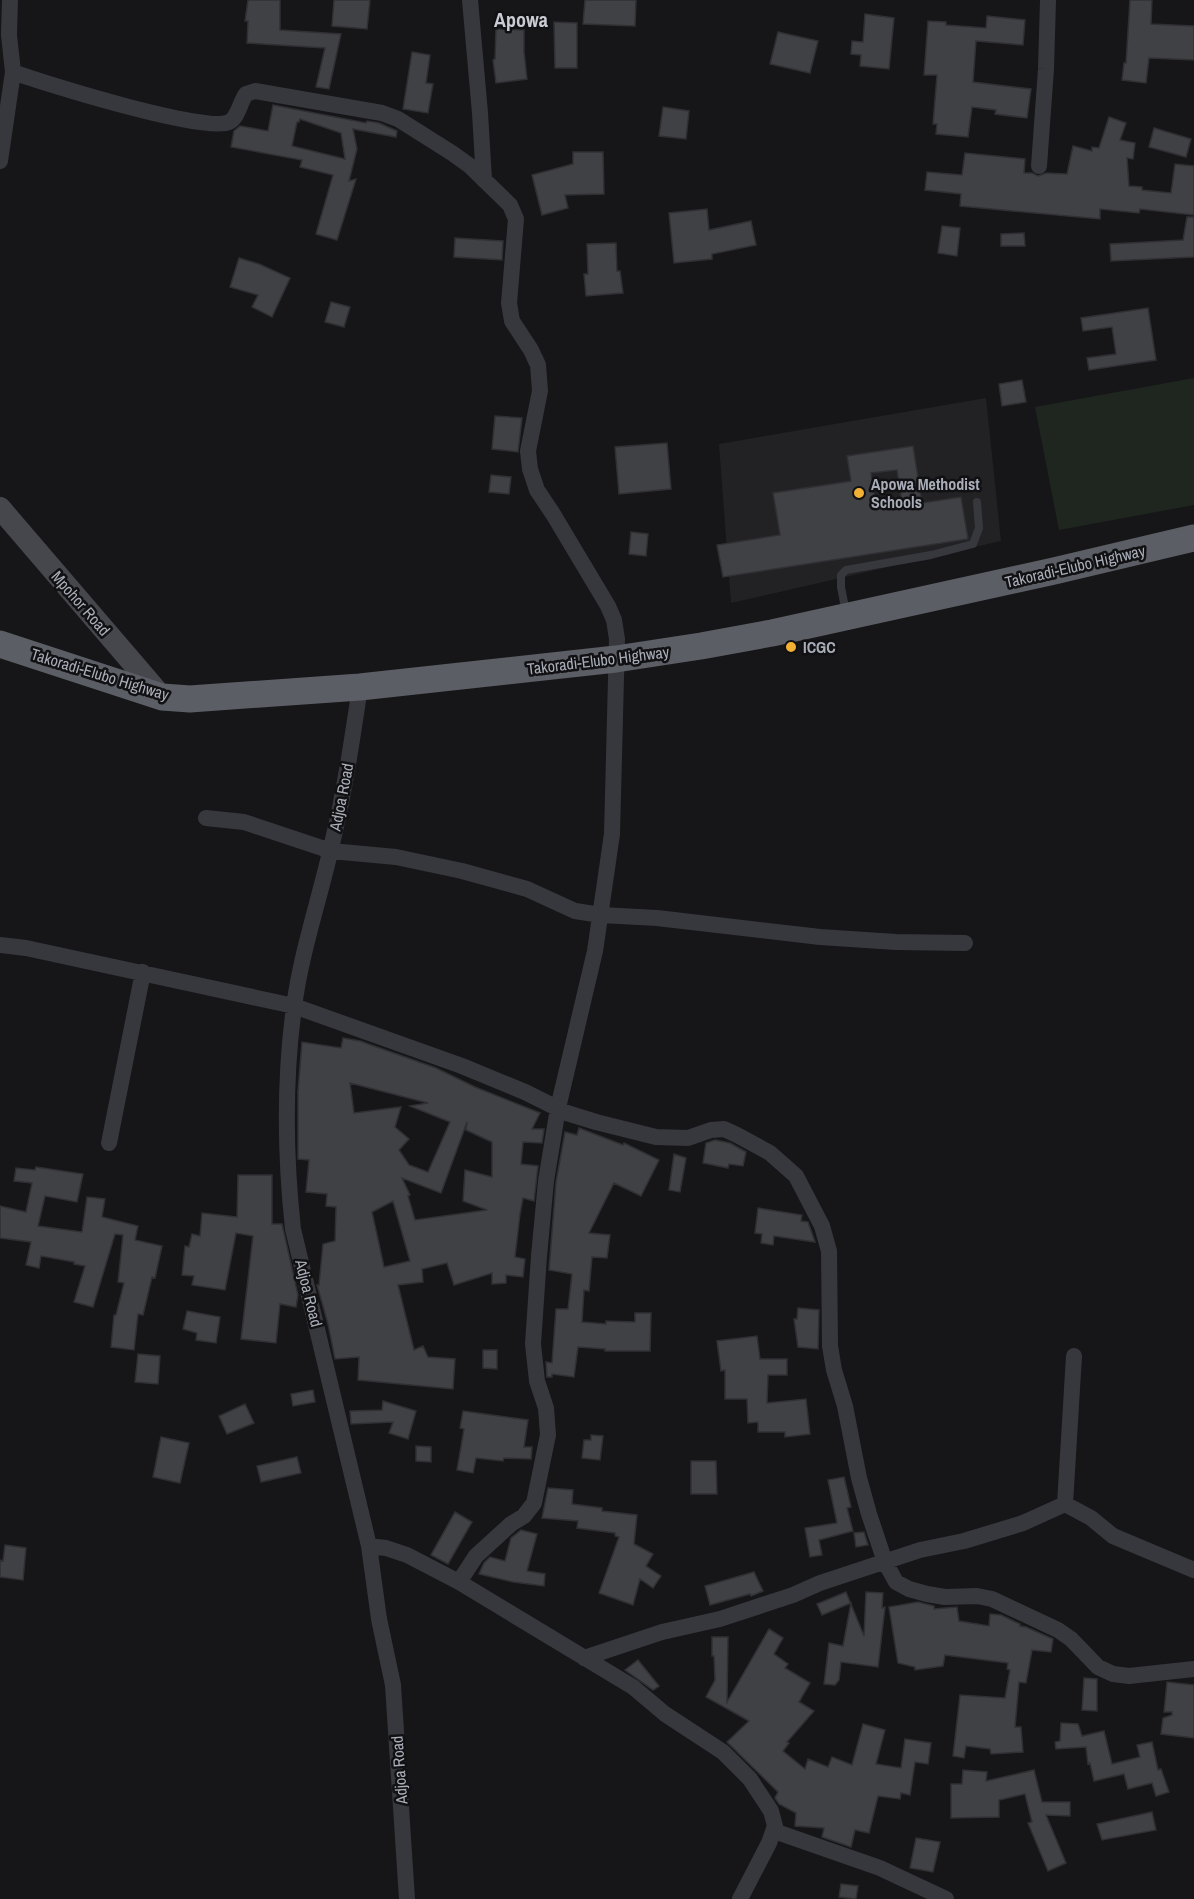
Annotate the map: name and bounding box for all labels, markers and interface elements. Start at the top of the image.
district label: Apowa [494,6,548,33]
place label: Apowa Methodist Schools [871,473,980,513]
marker: Apowa Methodist Schools [852,486,866,500]
street label: Takoradi-Elubo Highway [1003,539,1148,593]
street label: Mpohor Road [47,566,115,640]
place label: ICGC [803,636,836,658]
street label: Takoradi-Elubo Highway [526,640,671,680]
marker: ICGC [784,640,798,654]
street label: Takoradi-Elubo Highway [28,643,172,706]
street label: Adjoa Road [323,761,358,834]
street label: Adjoa Road [290,1256,328,1329]
street label: Adjoa Road [386,1735,412,1806]

